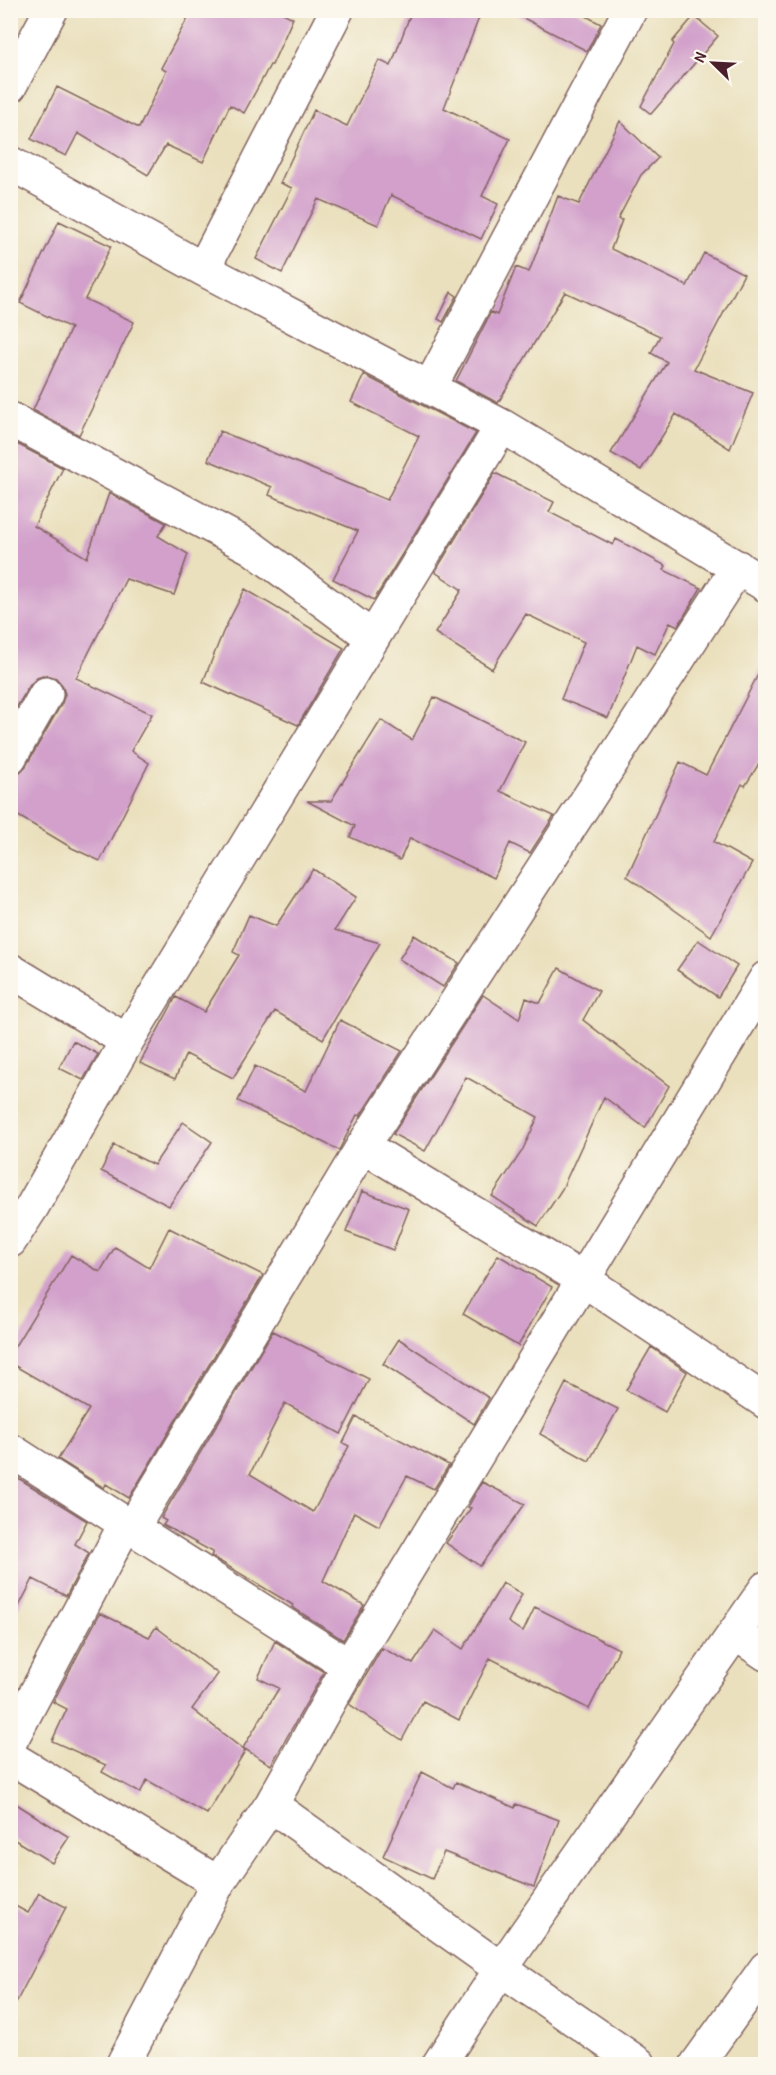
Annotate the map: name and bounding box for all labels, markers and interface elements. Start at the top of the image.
north arrow [683,33,743,93]
text: N [688,48,711,65]

